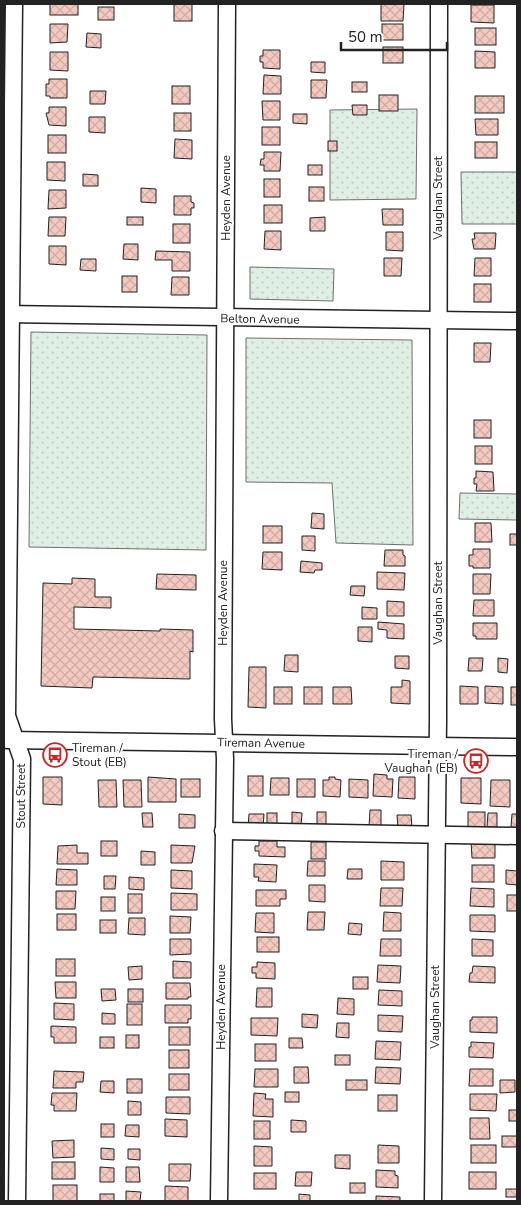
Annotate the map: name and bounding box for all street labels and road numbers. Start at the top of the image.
street label: Heyden Avenue [218,155,234,241]
street label: Vaughan Street [430,155,446,241]
street label: Belton Avenue [220,310,300,328]
street label: Heyden Avenue [215,560,231,646]
street label: Vaughan Street [430,560,446,646]
street label: Tireman Avenue [217,734,305,752]
street label: Stout Street [13,763,29,828]
street label: Heyden Avenue [213,964,229,1050]
street label: Vaughan Street [427,964,443,1050]

